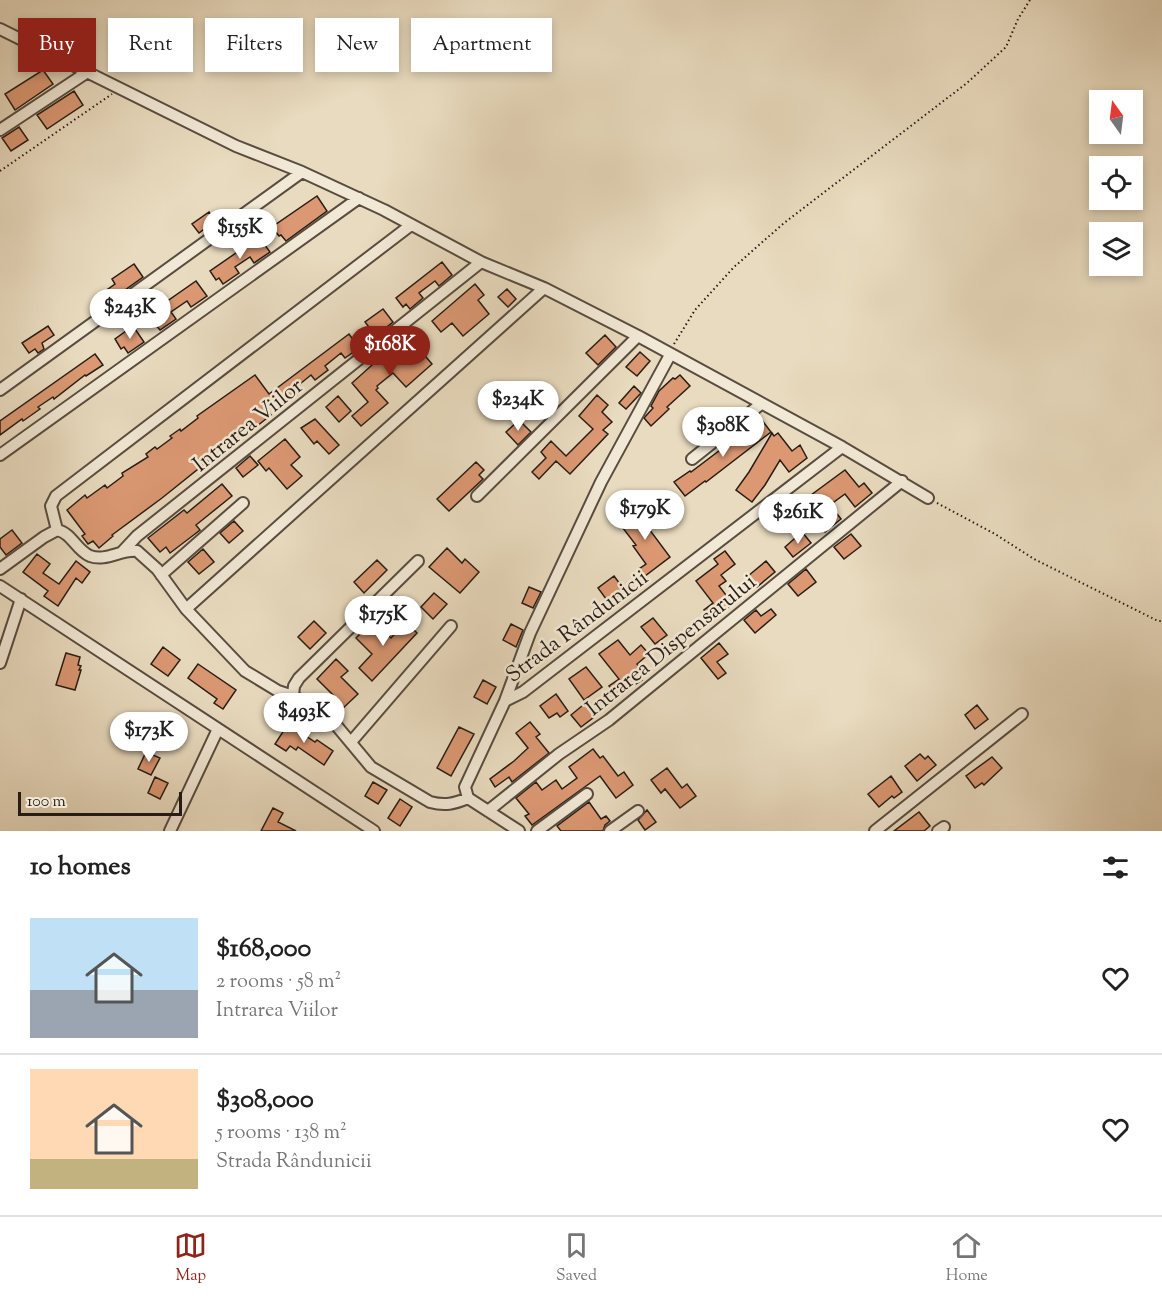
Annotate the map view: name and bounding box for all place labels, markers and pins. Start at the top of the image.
pin: $155K [198,209,282,260]
pin: $243K [88,289,172,340]
pin: $168K [348,326,432,377]
pin: $234K [476,381,560,432]
pin: $308K [681,407,765,458]
pin: $179K [603,490,687,541]
pin: $261K [756,494,840,545]
pin: $175K [341,596,425,647]
pin: $493K [262,693,346,744]
pin: $173K [107,712,191,763]

